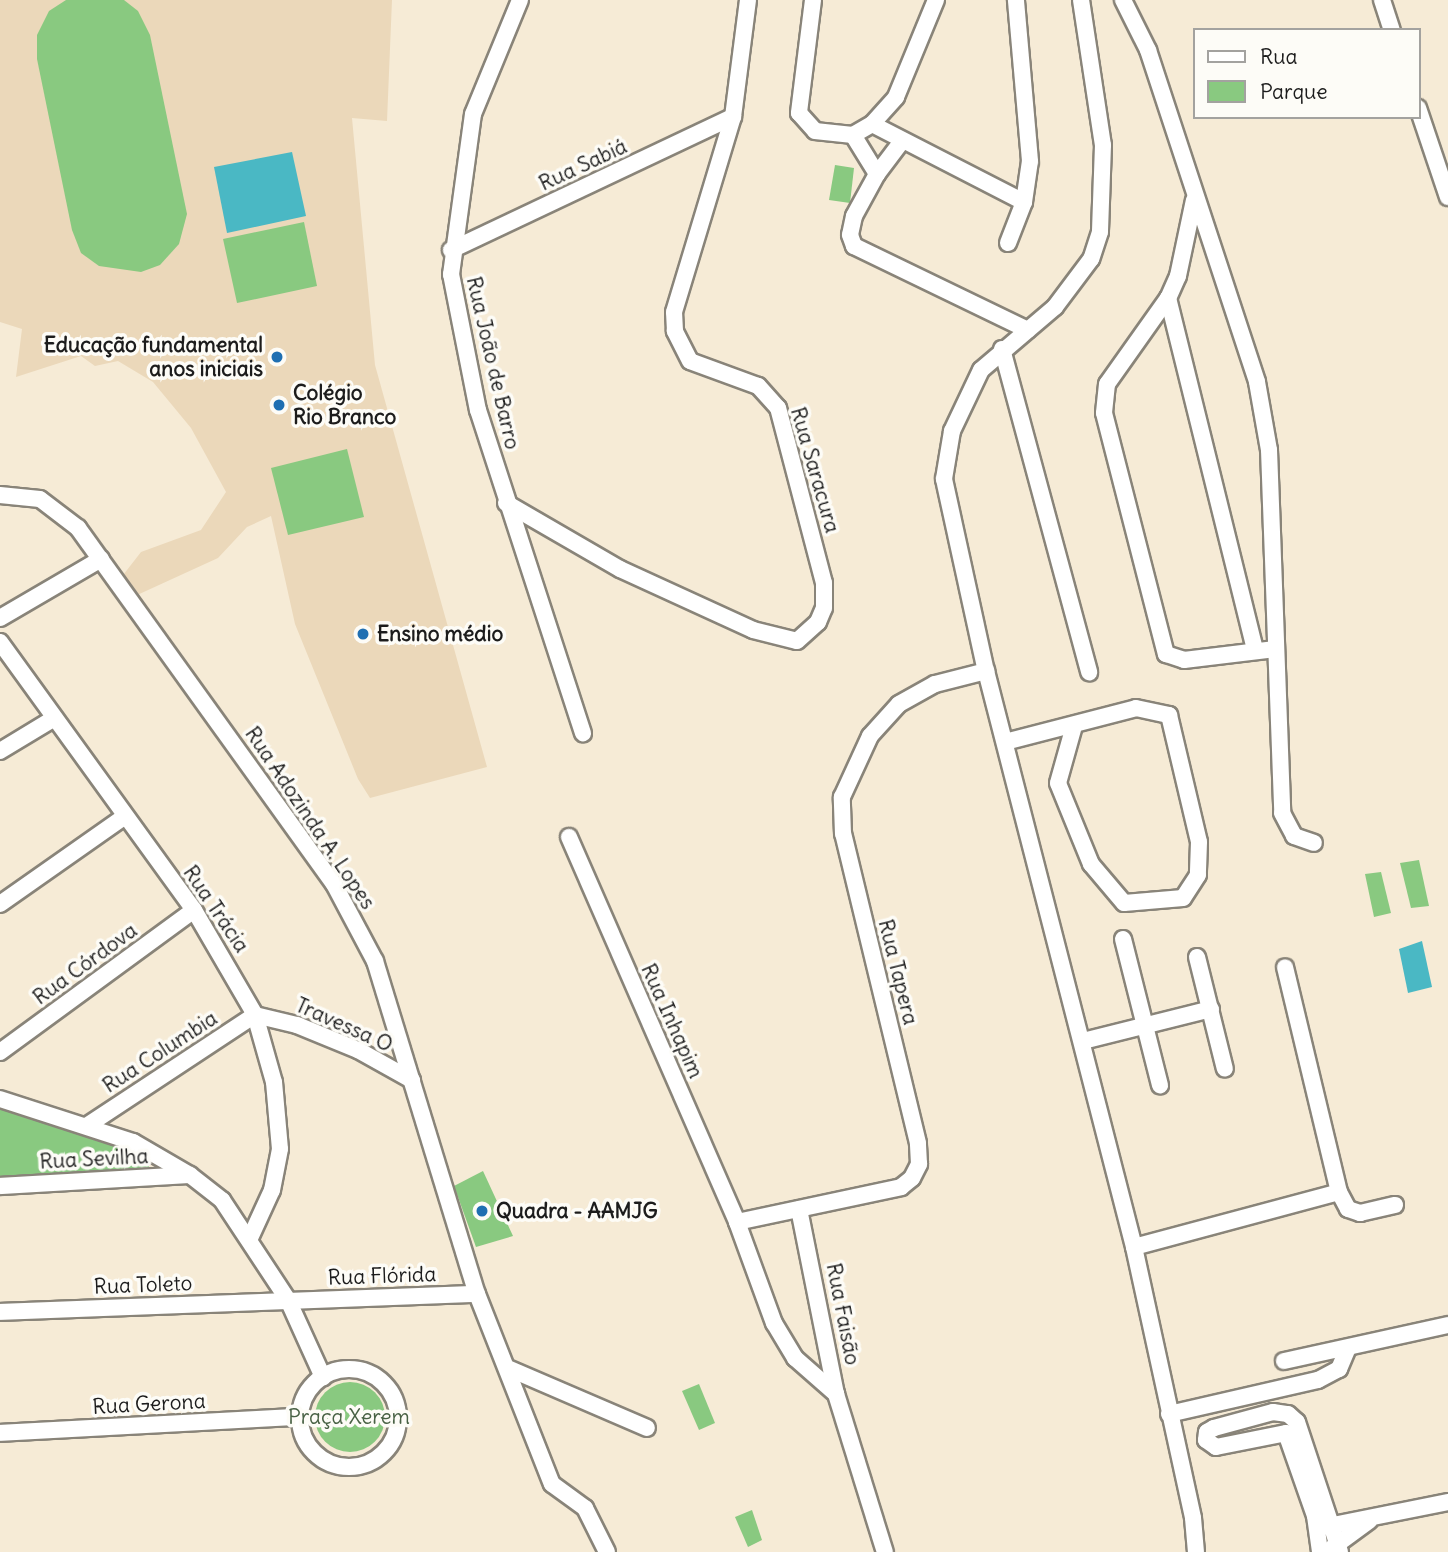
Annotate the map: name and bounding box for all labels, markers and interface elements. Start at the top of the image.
legend [1192,28,1420,119]
text: Rua [1260,43,1297,70]
text: Parque [1260,78,1328,105]
street label: Rua Sabiá [535,134,631,196]
street label: Rua João de Barro [461,274,525,452]
place label: Educação fundamental anos iniciais [44,332,263,382]
marker: Educação fundamental anos iniciais [269,349,285,365]
place label: Colégio Rio Branco [293,380,396,430]
marker: Colégio Rio Branco [271,397,287,413]
street label: Rua Saracura [785,404,845,536]
place label: Ensino médio [377,621,503,647]
marker: Ensino médio [355,626,371,642]
street label: Rua Adozinda A. Lopes [240,722,380,914]
street label: Rua Trácia [178,861,254,957]
street label: Rua Tapera [873,917,923,1027]
street label: Rua Córdova [28,918,142,1010]
street label: Rua Inhapim [636,960,708,1082]
street label: Travessa O [291,992,397,1058]
street label: Rua Columbia [98,1006,222,1098]
street label: Rua Sevilha [39,1144,149,1174]
place label: Quadra - AAMJG [496,1198,658,1224]
marker: Quadra - AAMJG [474,1203,490,1219]
street label: Rua Faisão [821,1261,865,1367]
street label: Rua Flórida [327,1262,437,1290]
street label: Rua Toleto [93,1271,193,1299]
street label: Rua Gerona [92,1388,206,1420]
park label: Praça Xerem [288,1404,410,1430]

